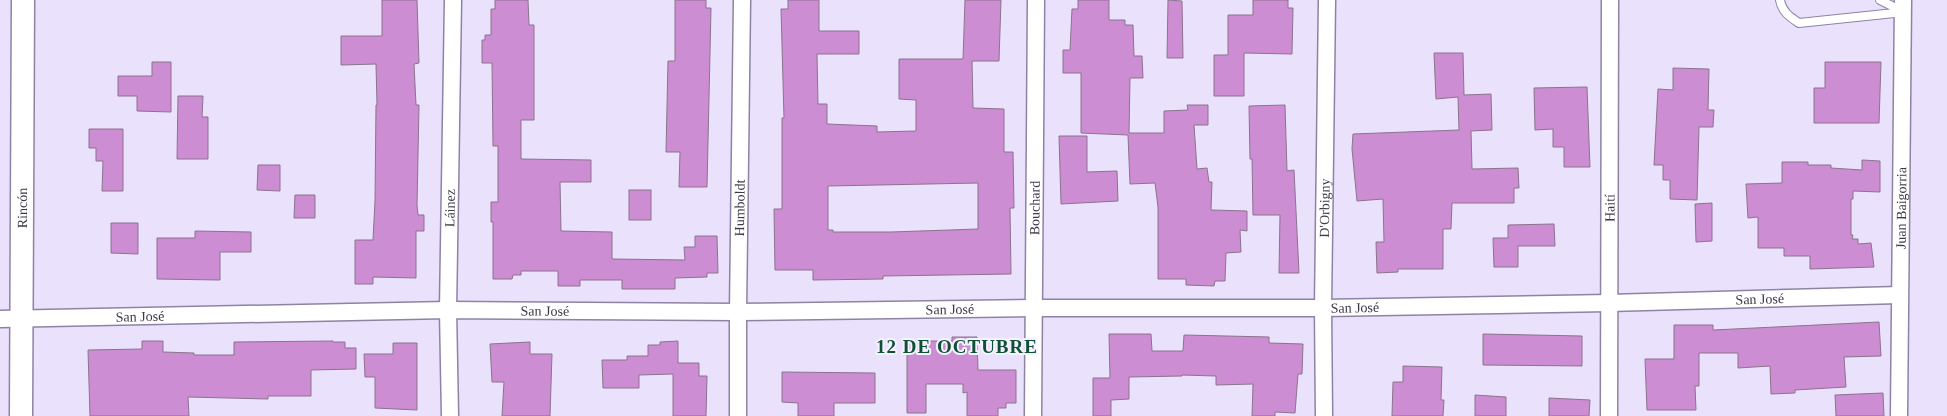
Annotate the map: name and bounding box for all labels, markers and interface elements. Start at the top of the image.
street label: Juan Baigorria [1894,166,1909,249]
street label: D'Orbigny [1317,178,1333,238]
street label: Humboldt [732,179,748,237]
street label: Bouchard [1027,181,1043,235]
street label: Rincón [15,188,30,228]
street label: Láinez [442,189,458,227]
street label: Haití [1602,194,1618,222]
street label: San José [1735,291,1784,308]
street label: San José [1330,300,1379,316]
street label: San José [925,302,974,317]
street label: San José [521,304,569,319]
street label: San José [116,309,164,325]
district label: 12 DE OCTUBRE [876,336,1038,357]

